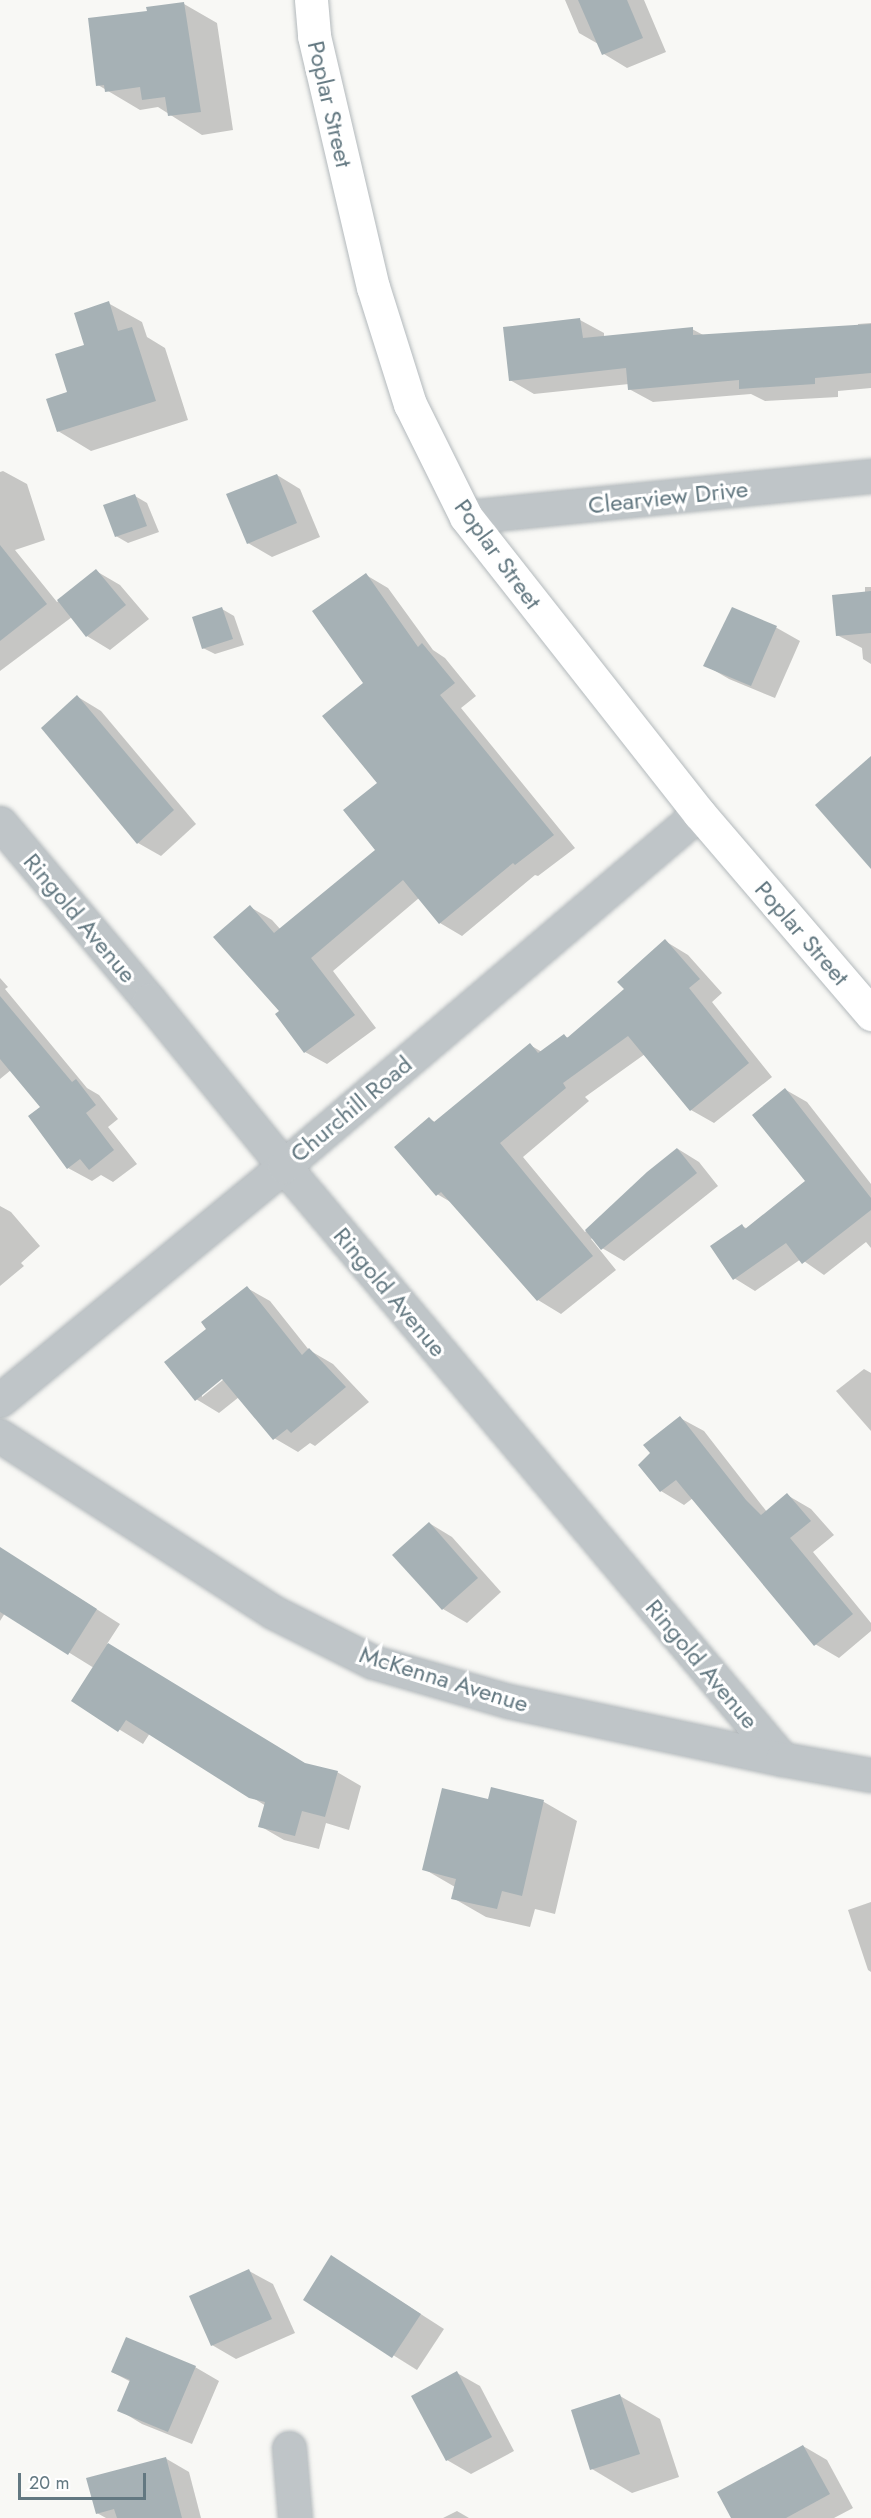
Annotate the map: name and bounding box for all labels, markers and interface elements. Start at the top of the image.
street label: Poplar Street [301,38,359,170]
street label: Clearview Drive [587,474,749,520]
street label: Poplar Street [448,493,548,615]
street label: Ringold Avenue [17,847,143,989]
street label: Poplar Street [749,875,855,991]
street label: Churchill Road [284,1050,418,1168]
street label: Ringold Avenue [327,1221,453,1363]
street label: Ringold Avenue [639,1593,765,1735]
street label: McKenna Avenue [356,1640,532,1718]
scale bar [21,2461,148,2499]
text: 20 m [29,2470,69,2496]

